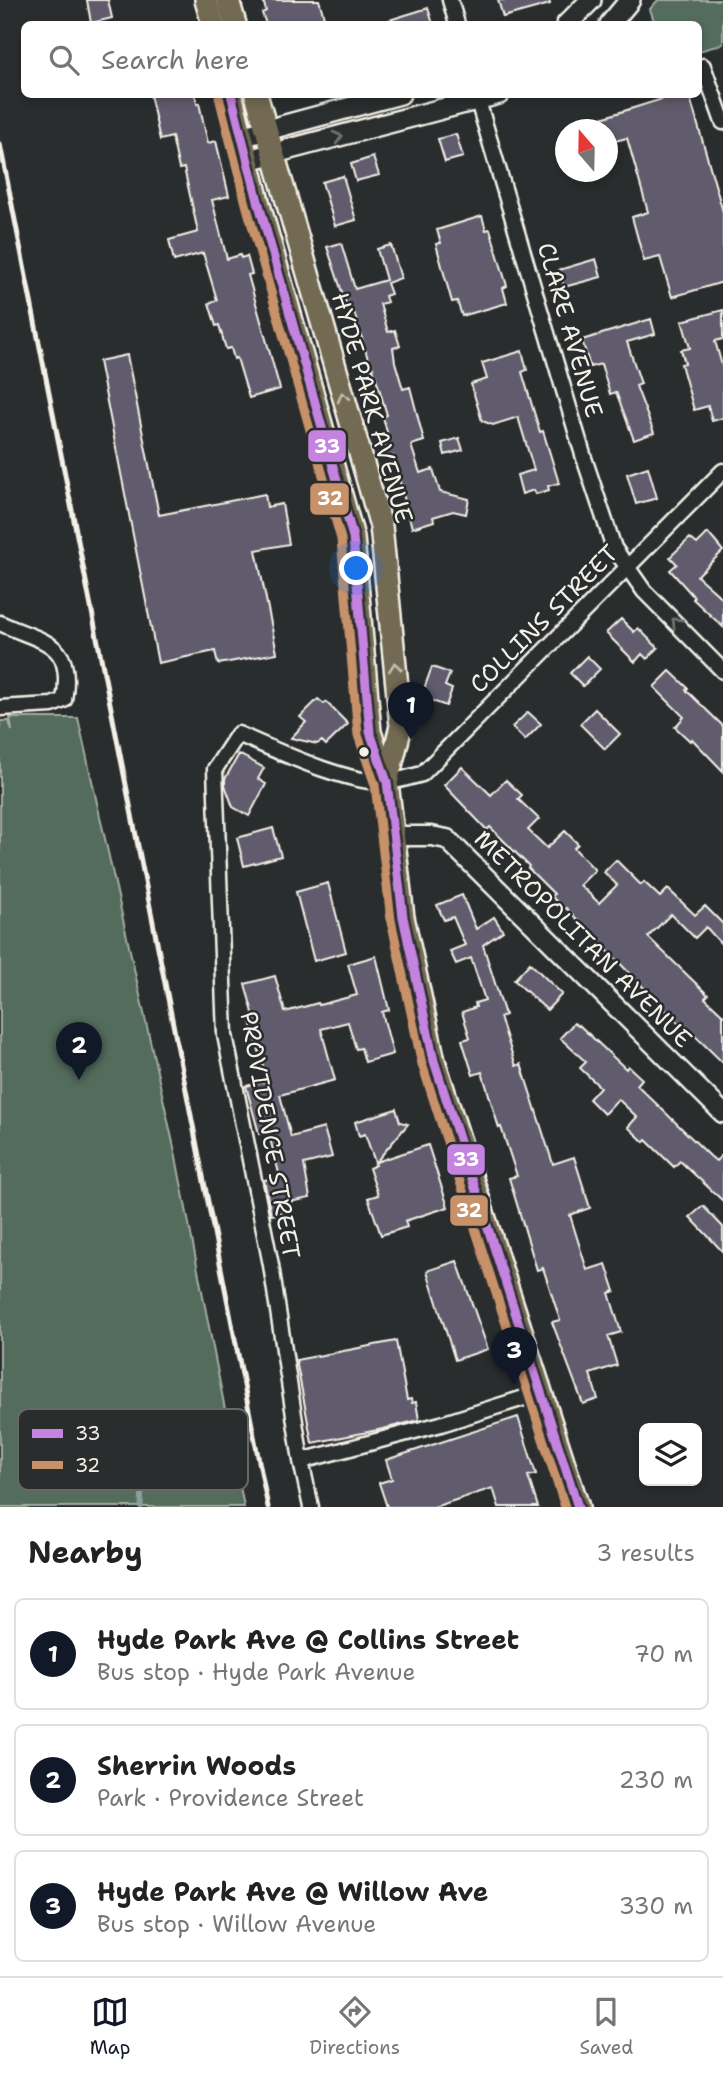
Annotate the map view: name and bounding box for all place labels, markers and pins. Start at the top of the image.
pin: 1 [388,682,434,740]
unlabelled marker [357,745,371,759]
pin: 2 [56,1022,102,1080]
pin: 3 [491,1327,537,1385]

